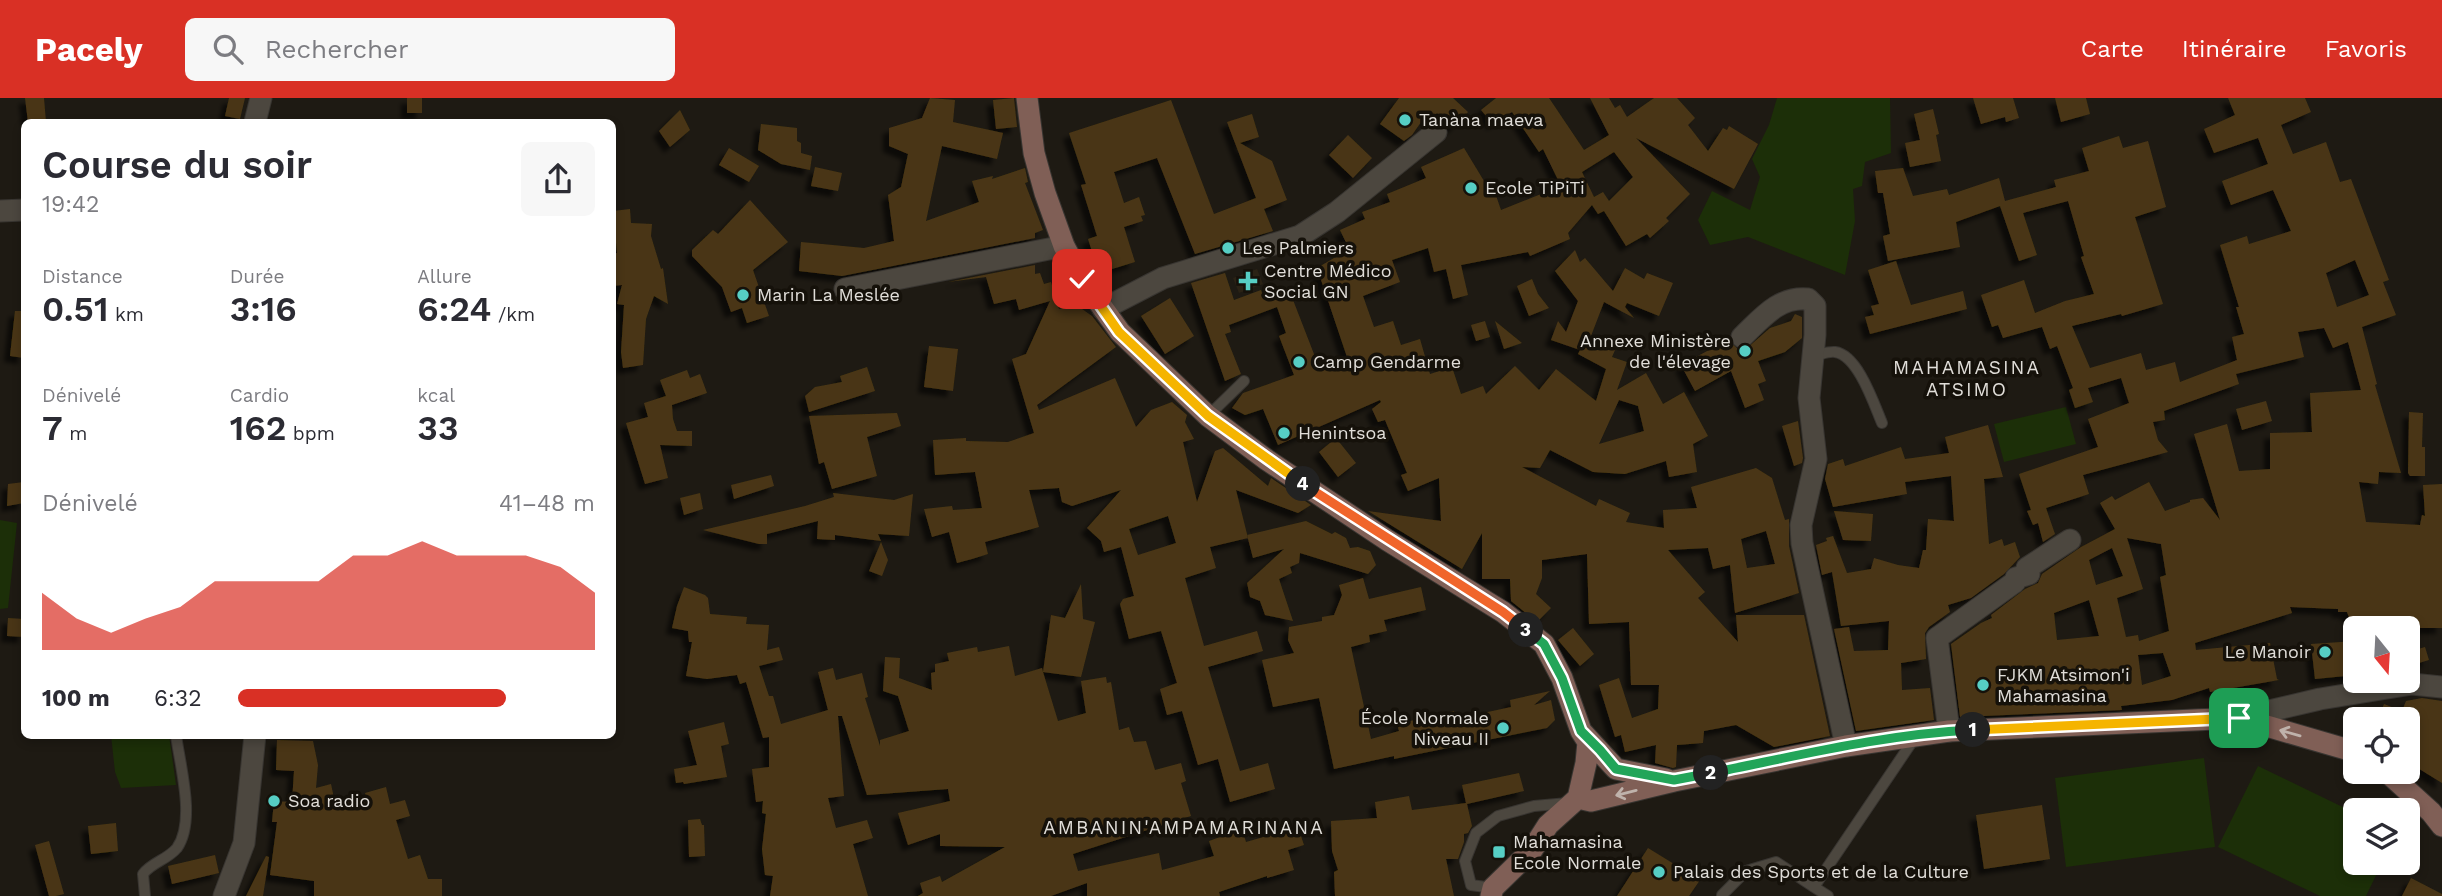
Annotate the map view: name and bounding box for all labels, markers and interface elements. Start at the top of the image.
search box [185,18,675,81]
text: Pacely [35,30,143,69]
icon: search [209,30,247,68]
text: Rechercher [265,34,409,64]
text: Carte [2081,35,2144,63]
text: Itinéraire [2182,35,2287,63]
text: Favoris [2325,35,2407,63]
place label: Tanàna maeva [1419,109,1543,130]
marker: Tanàna maeva [1397,112,1413,128]
button: share [521,142,595,216]
text: Course du soir [42,143,312,187]
place label: Ecole TiPiTi [1485,177,1585,198]
marker: Ecole TiPiTi [1463,180,1479,196]
text: 19:42 [42,191,99,218]
place label: Les Palmiers [1242,237,1354,258]
marker: Les Palmiers [1220,240,1236,256]
pin [1052,249,1112,309]
icon: check [1063,260,1101,298]
place label: Centre Médico Social GN [1264,260,1391,302]
text: Distance [42,265,123,288]
text: Durée [230,265,284,288]
text: Allure [417,265,472,288]
marker: Centre Médico Social GN [1238,271,1258,291]
place label: Marin La Meslée [757,284,900,305]
marker: Marin La Meslée [735,287,751,303]
text: 0.51 [42,288,109,330]
text: 3:16 [230,288,297,330]
text: 6:24 [417,288,491,330]
text: km [109,303,144,326]
text: /km [491,303,535,326]
place label: Annexe Ministère de l'élevage [1580,330,1731,372]
marker: Annexe Ministère de l'élevage [1737,343,1753,359]
place label: Camp Gendarme [1313,351,1461,372]
marker: Camp Gendarme [1291,354,1307,370]
district label: MAHAMASINA ATSIMO [1893,356,2041,401]
text: Dénivelé [42,384,121,407]
text: Cardio [230,384,289,407]
text: kcal [417,384,455,407]
text: 7 [42,407,63,449]
text: 162 [230,407,286,449]
text: 33 [417,407,459,449]
text: m [63,422,87,445]
text: bpm [286,422,335,445]
place label: Henintsoa [1298,422,1386,443]
marker: Henintsoa [1276,425,1292,441]
pin: 4 [1286,466,1320,502]
text: 4 [1296,472,1309,495]
text: Dénivelé [42,490,138,517]
text: 41–48 m [499,490,595,517]
pin: 3 [1508,612,1544,648]
north arrow [2343,616,2420,693]
map controls [2343,616,2420,875]
text: 3 [1520,618,1531,641]
place label: Le Manoir [2224,641,2311,662]
marker: Le Manoir [2317,644,2333,660]
place label: FJKM Atsimon'i Mahamasina [1997,664,2130,706]
marker: FJKM Atsimon'i Mahamasina [1975,677,1991,693]
text: 100 m [42,685,110,712]
text: 6:32 [154,685,202,712]
pin [2209,688,2269,748]
icon: arrive [2220,699,2258,737]
place label: École Normale Niveau II [1360,707,1489,749]
button: locate [2343,707,2420,784]
pin: 1 [1955,712,1990,748]
text: 1 [1968,718,1977,741]
marker: École Normale Niveau II [1495,720,1511,736]
one-way arrow [2280,725,2302,738]
pin: 2 [1694,756,1728,790]
text: 2 [1705,761,1716,784]
one-way arrow [1615,787,1638,800]
place label: Soa radio [288,790,370,811]
marker: Soa radio [266,793,282,809]
button: layers [2343,798,2420,875]
district label: AMBANIN'AMPAMARINANA [1043,816,1325,839]
place label: Mahamasina Ecole Normale [1513,831,1642,873]
marker: Mahamasina Ecole Normale [1491,844,1507,860]
place label: Palais des Sports et de la Culture [1673,861,1969,882]
marker: Palais des Sports et de la Culture [1651,864,1667,880]

